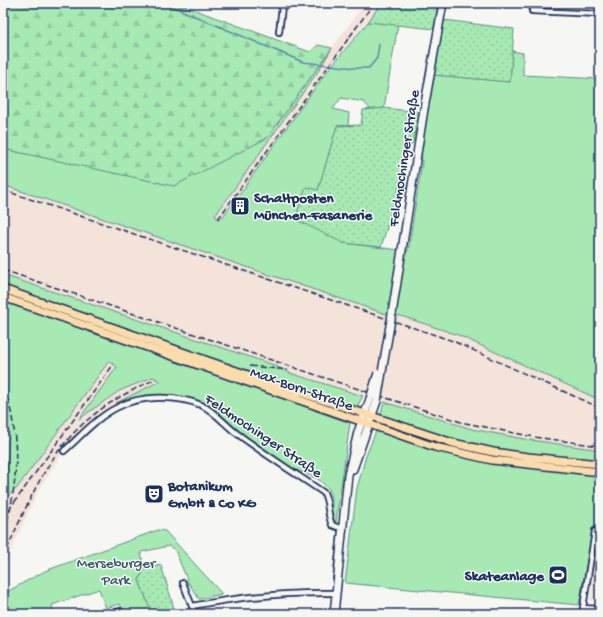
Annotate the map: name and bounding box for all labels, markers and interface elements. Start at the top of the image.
street label: Feldmochinger Straße [385,88,425,229]
place label: Schaltposten München-Fasanerie [254,190,374,225]
building icon: Schaltposten München-Fasanerie [229,195,251,217]
street label: Max-Born-Straße [248,364,355,416]
street label: Feldmochinger Straße [200,390,325,483]
place label: Botanikum GmbH & Co KG [167,478,257,513]
theatre icon: Botanikum GmbH & Co KG [143,483,165,505]
park label: Merseburger Park [77,555,157,590]
sports icon: Skateanlage [547,564,569,586]
place label: Skateanlage [465,568,545,586]

